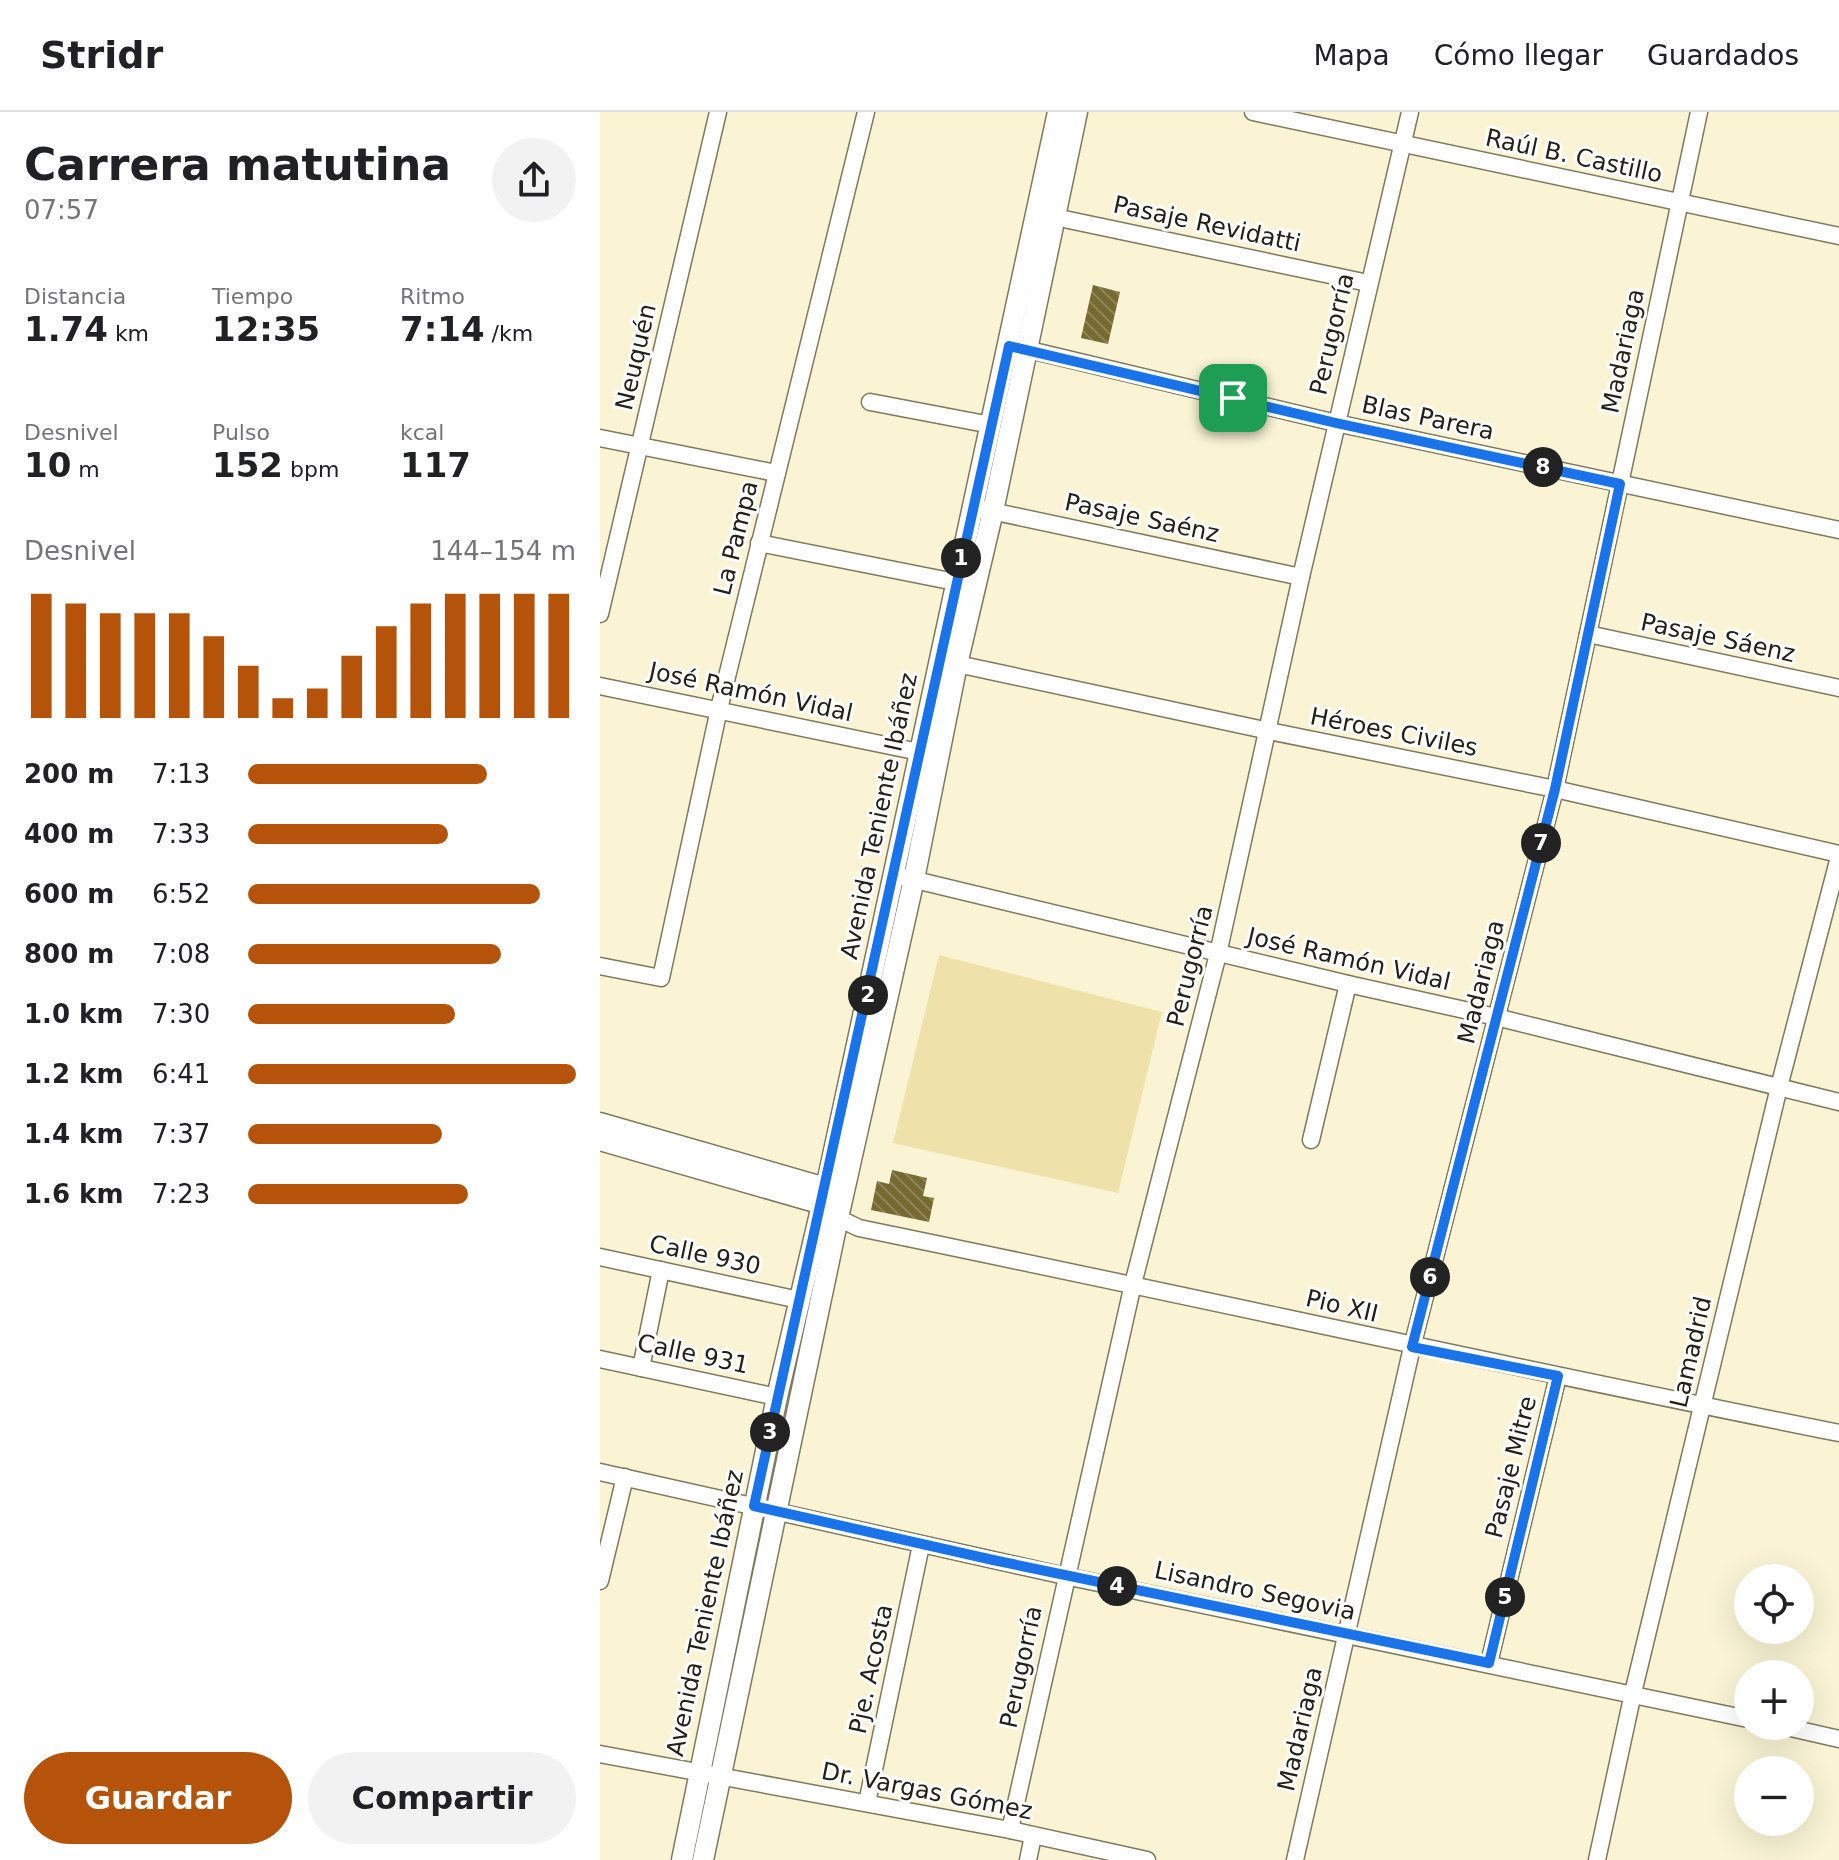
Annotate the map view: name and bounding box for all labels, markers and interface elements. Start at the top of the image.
text: Stridr [40,33,163,77]
text: Mapa [1313,39,1390,72]
text: Cómo llegar [1434,39,1603,72]
text: Guardados [1647,39,1799,72]
street label: Raúl B. Castillo [1483,124,1665,188]
button: share [492,138,576,222]
text: Carrera matutina [24,139,451,190]
street label: Pasaje Revidatti [1111,190,1303,258]
text: 07:57 [24,195,99,225]
street label: Perugorría [1304,270,1360,398]
text: Distancia [24,284,126,309]
text: Tiempo [212,284,293,309]
text: Ritmo [400,284,465,309]
street label: Madariaga [1596,286,1650,416]
street label: Neuquén [610,301,662,413]
text: 1.74 [24,309,108,349]
text: 12:35 [212,309,320,349]
text: 7:14 [400,309,485,349]
text: km [108,321,149,346]
text: /km [485,321,533,346]
pin [1199,364,1267,432]
icon: arrive [1211,376,1255,420]
street label: Blas Parera [1359,390,1497,446]
text: Desnivel [24,420,119,445]
text: Pulso [212,420,270,445]
text: kcal [400,420,444,445]
text: 10 [24,445,71,485]
text: 152 [212,445,283,485]
text: 117 [400,445,471,485]
pin: 8 [1523,447,1563,487]
text: 8 [1535,454,1551,479]
text: m [71,457,100,482]
text: bpm [283,457,339,482]
street label: La Pampa [708,478,764,598]
street label: Pasaje Saénz [1062,488,1222,548]
text: Desnivel [24,536,136,566]
text: 144–154 m [430,536,576,566]
pin: 1 [941,538,981,578]
text: 1 [953,545,969,570]
street label: Pasaje Sáenz [1638,608,1798,668]
street label: José Ramón Vidal [645,656,855,727]
street label: Avenida Teniente Ibáñez [835,670,923,962]
street label: Héroes Civiles [1308,702,1480,762]
text: 200 m [24,759,114,789]
text: 7:13 [152,759,210,789]
text: 400 m [24,819,114,849]
text: 7:33 [152,819,210,849]
pin: 7 [1521,823,1561,863]
text: 7 [1533,830,1549,855]
text: 600 m [24,879,114,909]
text: 6:52 [152,879,210,909]
street label: Perugorría [1161,902,1219,1030]
street label: Madariaga [1452,917,1510,1047]
street label: José Ramón Vidal [1243,922,1453,996]
text: 800 m [24,939,114,969]
text: 7:08 [152,939,210,969]
pin: 2 [848,975,888,1015]
text: 2 [860,982,876,1007]
text: 1.0 km [24,999,124,1029]
text: 7:30 [152,999,210,1029]
text: 1.2 km [24,1059,124,1089]
text: 6:41 [152,1059,210,1089]
text: 1.4 km [24,1119,124,1149]
text: 7:37 [152,1119,210,1149]
text: 1.6 km [24,1179,124,1209]
text: 7:23 [152,1179,210,1209]
street label: Calle 930 [647,1230,763,1280]
pin: 6 [1410,1257,1450,1297]
text: 6 [1422,1264,1438,1289]
street label: Pio XII [1303,1284,1381,1328]
street label: Lamadrid [1665,1294,1717,1410]
street label: Calle 931 [635,1329,751,1379]
street label: Pasaje Mitre [1480,1393,1542,1541]
pin: 3 [750,1412,790,1452]
text: 3 [762,1419,778,1444]
street label: Avenida Teniente Ibáñez [661,1467,749,1759]
street label: Lisandro Segovia [1152,1556,1358,1626]
map controls [1734,1564,1814,1836]
button: locate [1734,1564,1814,1644]
pin: 4 [1097,1566,1137,1606]
text: 4 [1109,1573,1125,1598]
pin: 5 [1485,1577,1525,1617]
text: 5 [1497,1584,1513,1609]
street label: Pje. Acosta [844,1602,898,1736]
street label: Perugorría [994,1603,1048,1731]
button: + [1734,1660,1814,1740]
street label: Madariaga [1272,1664,1328,1794]
button: Guardar [24,1752,292,1844]
button: Compartir [308,1752,576,1844]
button: − [1734,1756,1814,1836]
street label: Dr. Vargas Gómez [819,1757,1035,1825]

